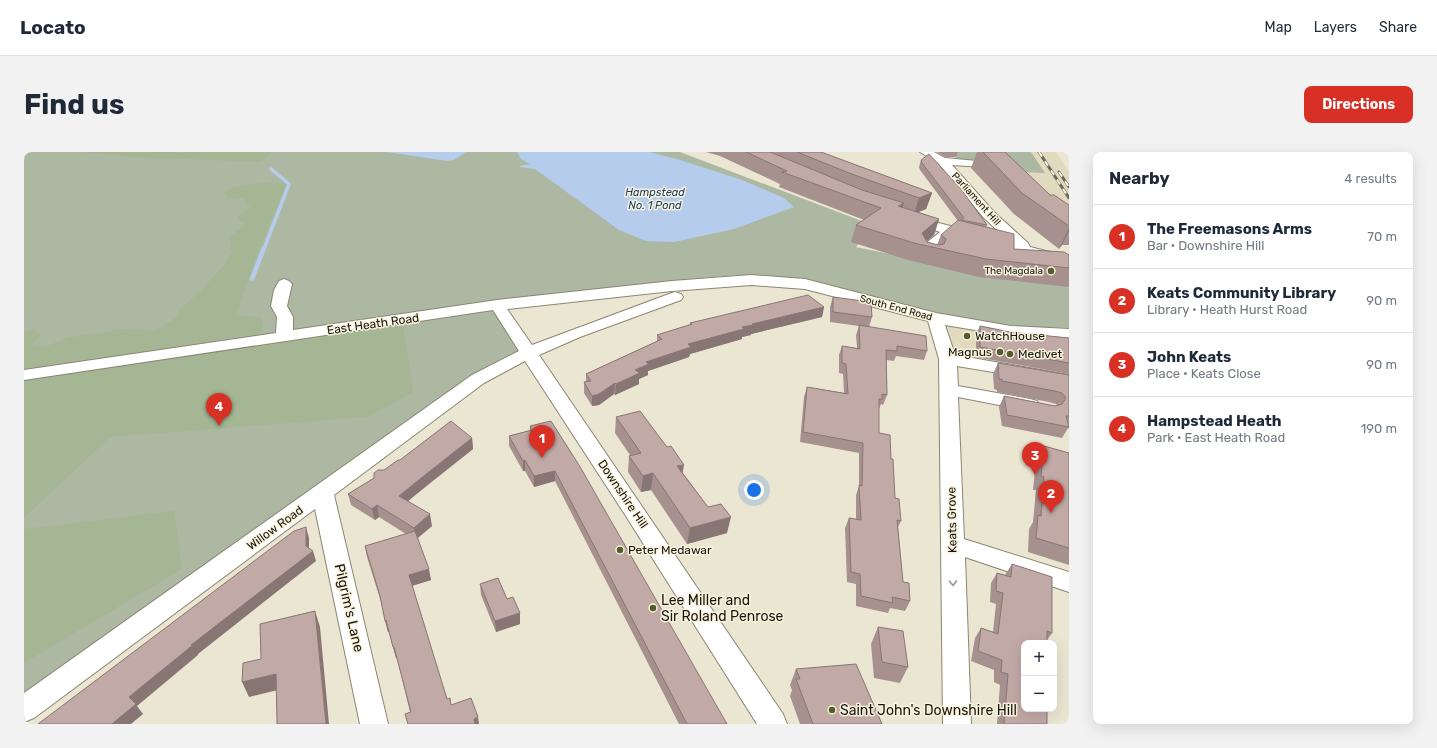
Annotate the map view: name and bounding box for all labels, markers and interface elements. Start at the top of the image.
text: Locato [20,16,86,39]
text: Map [1265,19,1292,36]
text: Layers [1314,19,1357,36]
text: Share [1379,19,1417,36]
button: Directions [1304,86,1413,123]
text: Find us [24,88,124,121]
text: Nearby [1109,168,1170,188]
street label: Parliament Hill [949,170,1003,228]
text: 4 results [1344,171,1397,186]
water label: Hampstead No. 1 Pond [625,186,685,212]
text: The Freemasons Arms [1147,220,1312,238]
text: 1 [1119,229,1125,244]
text: 70 m [1367,229,1397,244]
text: Bar · Downshire Hill [1147,238,1264,253]
place label: The Magdala [984,265,1043,277]
marker: The Magdala [1046,266,1056,276]
text: Keats Community Library [1147,284,1336,302]
street label: South End Road [858,293,934,323]
text: 2 [1118,293,1126,308]
text: 90 m [1366,293,1397,308]
text: Library · Heath Hurst Road [1147,302,1307,317]
street label: East Heath Road [326,311,420,337]
place label: WatchHouse [975,329,1045,343]
marker: WatchHouse [962,331,972,341]
place label: Magnus [948,345,992,359]
marker: Magnus [995,347,1005,357]
place label: Medivet [1018,347,1062,361]
text: John Keats [1147,348,1231,366]
marker: Medivet [1005,349,1015,359]
text: 3 [1118,357,1126,372]
text: 90 m [1366,357,1397,372]
text: Place · Keats Close [1147,366,1261,381]
pin: 4 [206,393,232,426]
text: Hampstead Heath [1147,412,1282,430]
text: 4 [1118,421,1126,436]
text: 190 m [1361,421,1397,436]
pin: 1 [529,425,555,458]
text: Park · East Heath Road [1147,430,1285,445]
pin: 3 [1022,442,1048,475]
street label: Downshire Hill [595,457,651,531]
your location [744,480,764,500]
pin: 2 [1038,480,1064,513]
street label: Keats Grove [944,486,960,553]
street label: Willow Road [244,503,306,553]
place label: Peter Medawar [628,543,712,557]
marker: Peter Medawar [615,545,625,555]
street label: Pilgrim's Lane [331,562,367,654]
one-way arrow [949,580,957,586]
place label: Lee Miller and Sir Roland Penrose [661,592,784,625]
marker: Lee Miller and Sir Roland Penrose [648,603,658,613]
map controls [1021,640,1057,712]
button: + [1021,640,1057,676]
button: − [1021,676,1057,712]
place label: Saint John's Downshire Hill [840,702,1017,719]
marker: Saint John's Downshire Hill [827,705,837,715]

